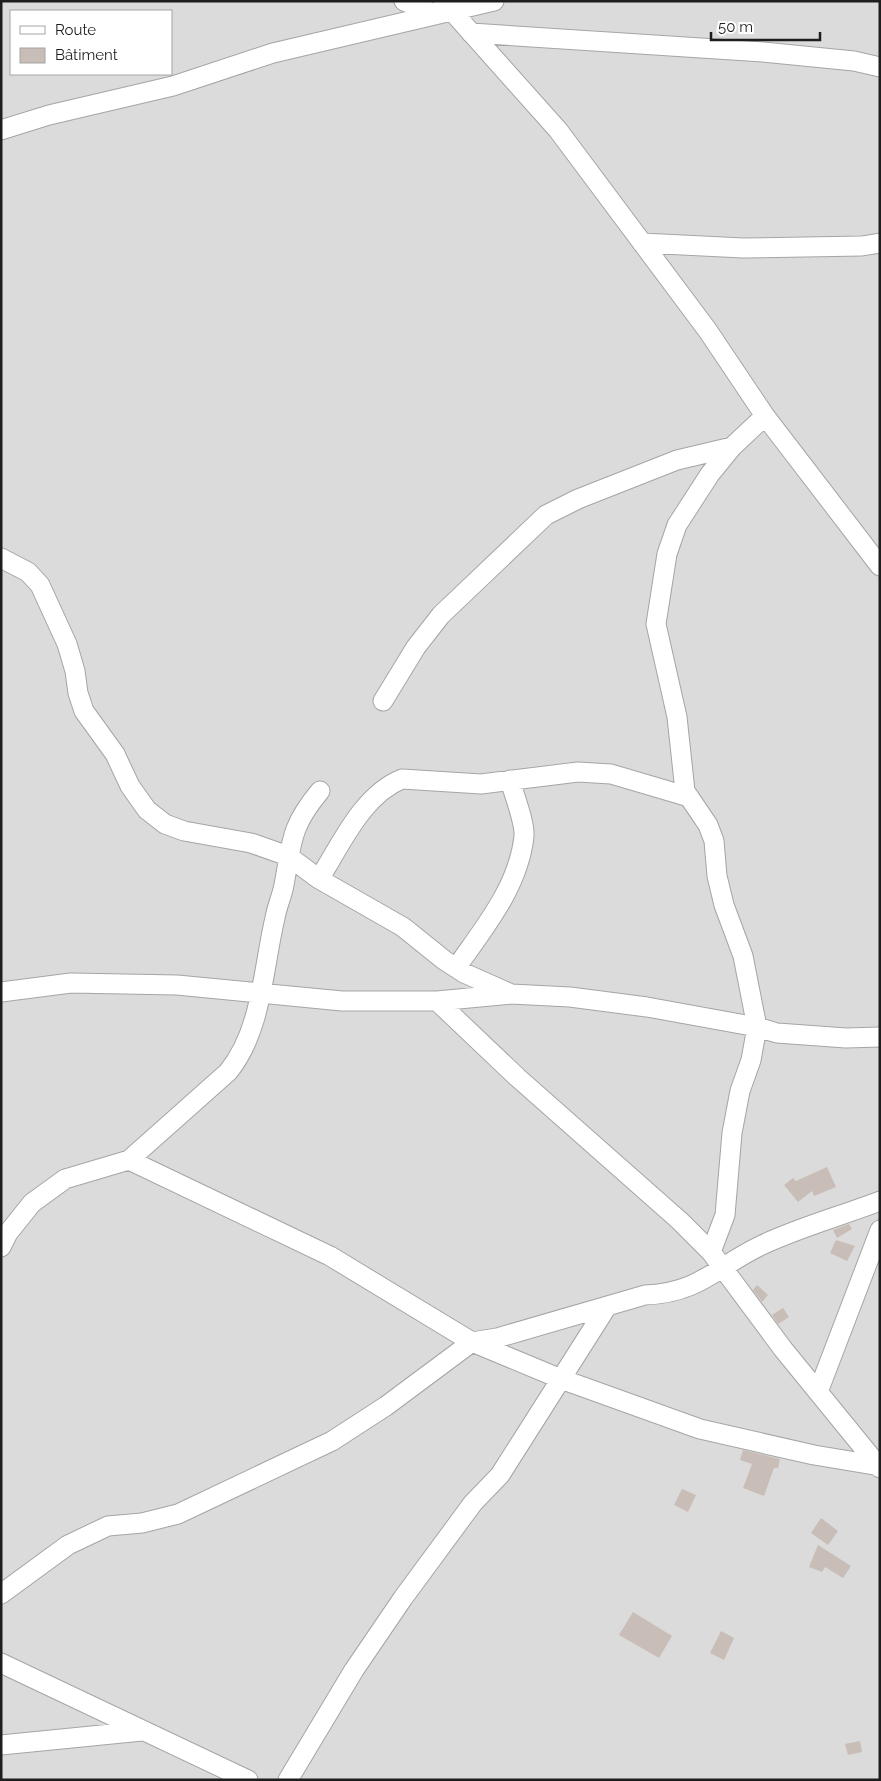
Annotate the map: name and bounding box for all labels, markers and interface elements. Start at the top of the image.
legend [10,10,172,75]
scale bar [711,10,820,42]
text: 50 m [718,18,753,36]
text: Route [55,21,96,39]
text: Bâtiment [55,46,118,64]

